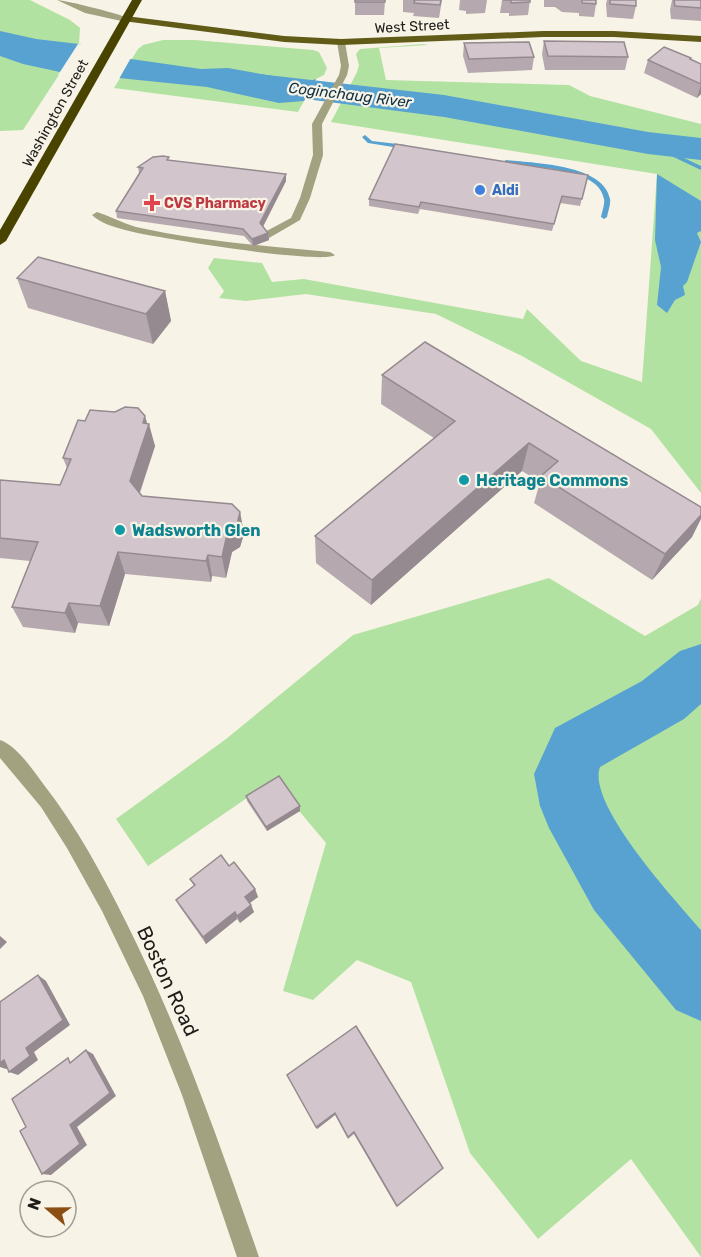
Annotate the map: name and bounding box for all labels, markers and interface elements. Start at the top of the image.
street label: West Street [374,16,451,37]
street label: Washington Street [19,56,92,170]
water label: Coginchaug River [288,79,414,112]
place label: Aldi [492,182,519,199]
marker: Aldi [473,183,487,197]
place label: CVS Pharmacy [164,195,266,212]
marker: CVS Pharmacy [145,196,159,210]
place label: Heritage Commons [476,471,629,490]
marker: Heritage Commons [457,473,471,487]
place label: Wadsworth Glen [132,521,260,540]
marker: Wadsworth Glen [113,523,127,537]
street label: Boston Road [132,922,204,1040]
north arrow [18,1179,78,1239]
text: N [23,1195,45,1213]

